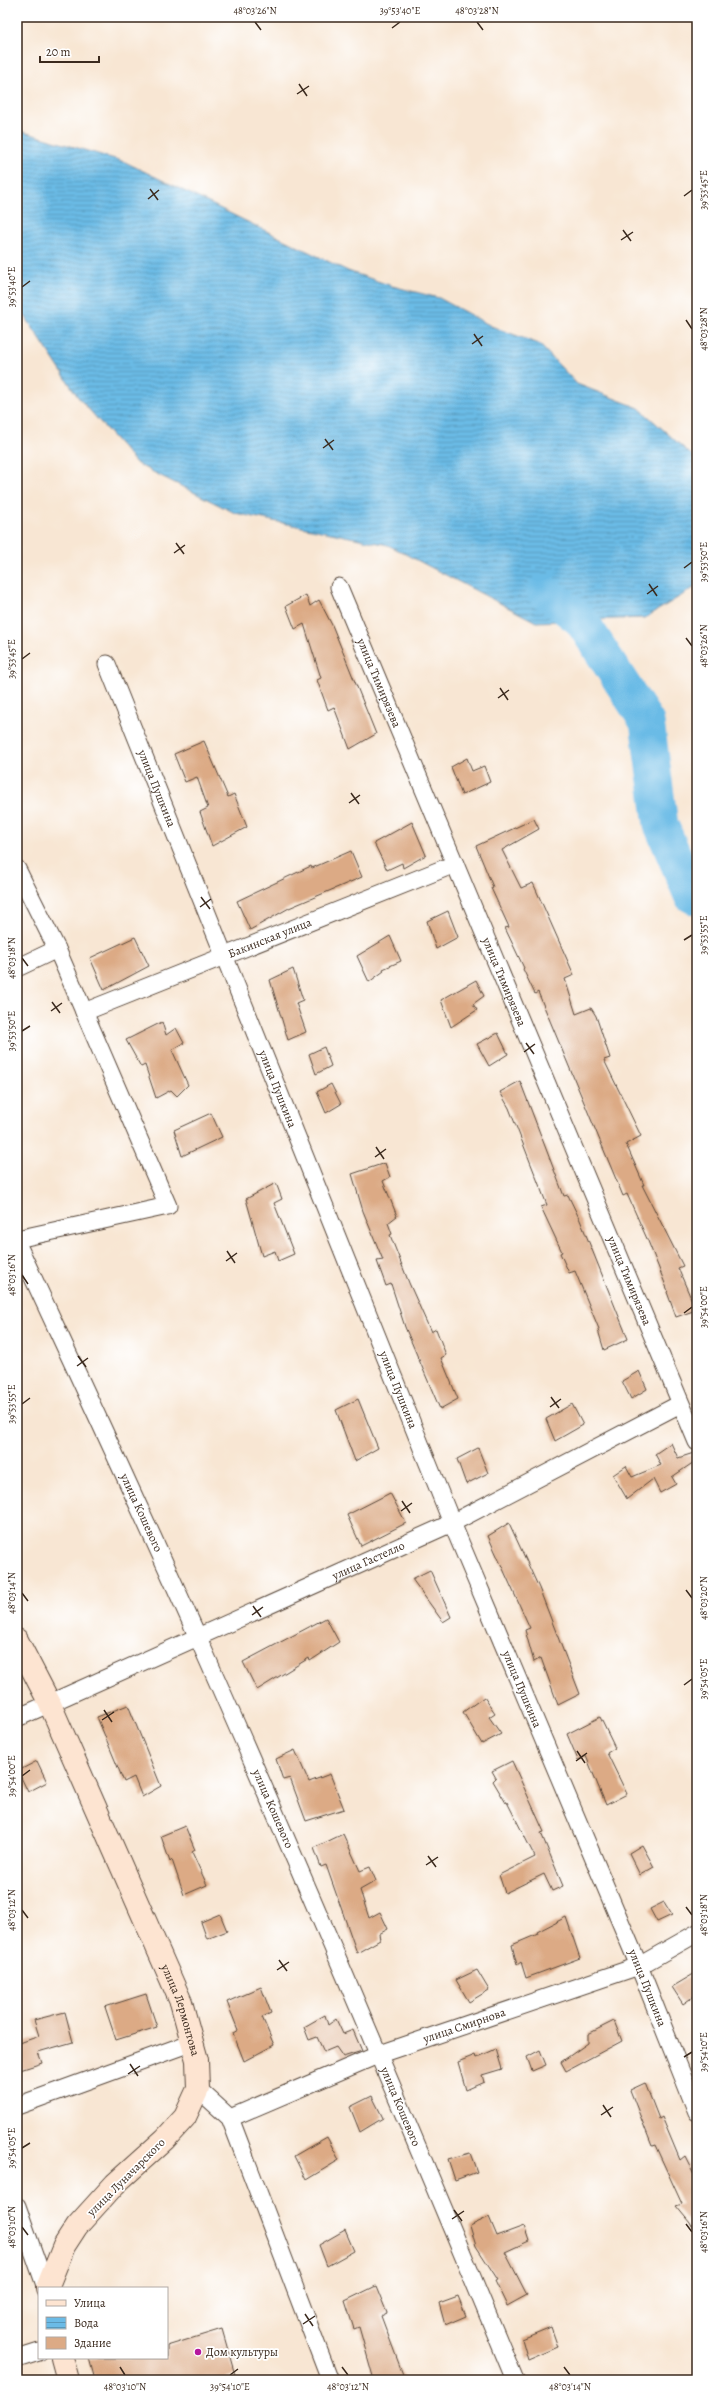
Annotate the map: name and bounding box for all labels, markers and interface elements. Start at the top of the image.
text: 48°03'26"N [233,4,277,17]
text: 39°53'40"E [380,4,420,17]
text: 48°03'28"N [455,4,499,17]
scale bar [40,38,99,64]
text: 20 m [46,44,70,60]
text: 39°53'45"E [697,170,710,210]
text: 39°53'40"E [5,267,18,307]
text: 48°03'28"N [697,307,710,351]
text: 39°53'50"E [697,542,710,582]
text: 48°03'26"N [697,624,710,668]
street label: улица Тимирязева [353,635,405,730]
text: 39°53'45"E [5,639,18,679]
street label: улица Пушкина [134,746,180,830]
street label: Бакинская улица [226,914,314,962]
text: 39°53'55"E [697,915,710,955]
street label: улица Тимирязева [478,934,530,1029]
text: 48°03'18"N [5,937,18,979]
text: 39°53'50"E [5,1011,18,1051]
street label: улица Пушкина [255,1047,301,1131]
street label: улица Тимирязева [603,1233,655,1328]
text: 48°03'16"N [5,1254,18,1296]
text: 39°54'00"E [697,1286,710,1328]
street label: улица Пушкина [375,1348,421,1431]
text: 39°53'55"E [5,1384,18,1424]
street label: улица Кошевого [116,1470,166,1554]
street label: улица Гастелло [329,1537,407,1584]
text: 48°03'14"N [5,1572,18,1614]
text: 48°03'20"N [697,1576,710,1620]
street label: улица Пушкина [498,1647,546,1731]
text: 39°54'05"E [697,1658,710,1699]
text: 39°54'00"E [5,1755,18,1797]
street label: улица Кошевого [249,1766,297,1851]
text: 48°03'12"N [5,1889,18,1931]
text: 48°03'18"N [697,1894,710,1936]
street label: улица Пушкина [624,1946,670,2029]
street label: улица Лермонтова [157,1961,204,2058]
street label: улица Смирнова [420,2004,508,2047]
text: 39°54'10"E [697,2032,710,2072]
street label: улица Кошевого [376,2064,424,2149]
text: 39°54'05"E [5,2127,18,2168]
street label: улица Луначарского [83,2134,169,2220]
text: 48°03'10"N [5,2206,18,2248]
text: 48°03'16"N [697,2211,710,2253]
legend [38,2287,168,2359]
text: Улица [74,2295,106,2311]
text: Вода [74,2315,99,2331]
text: Здание [74,2335,111,2351]
place label: Дом культуры [206,2344,278,2360]
marker: Дом культуры [193,2347,203,2357]
text: 48°03'10"N [104,2380,146,2393]
text: 39°54'10"E [210,2380,250,2393]
text: 48°03'12"N [327,2380,369,2393]
text: 48°03'14"N [549,2380,591,2393]

